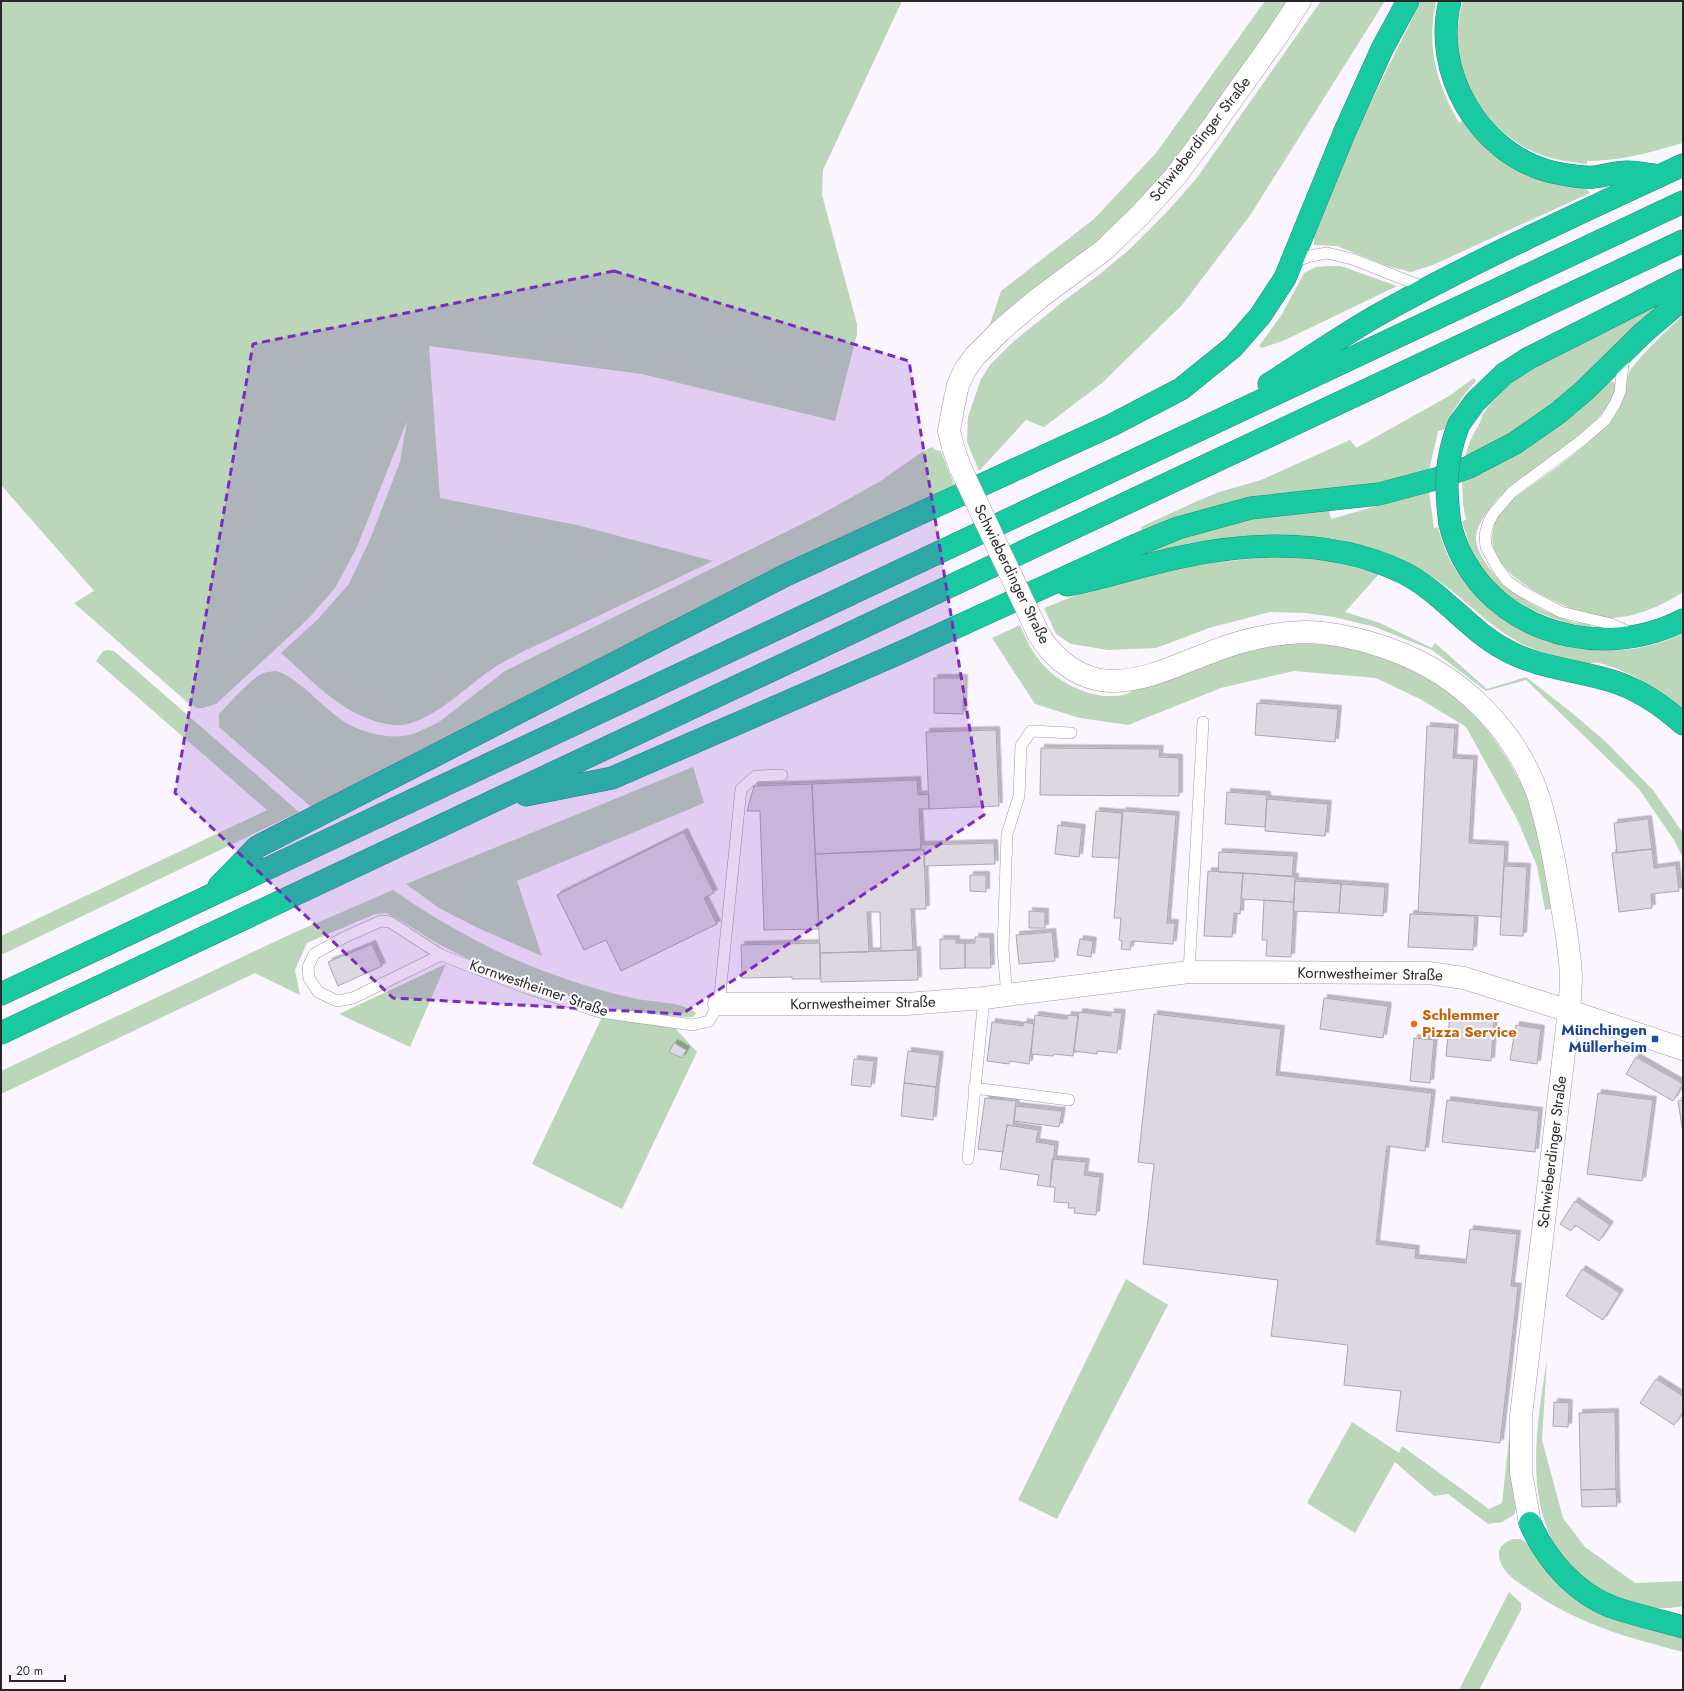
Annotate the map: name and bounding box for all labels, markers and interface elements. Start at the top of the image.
street label: Schwieberdinger Straße [1144,72,1256,206]
street label: Schwieberdinger Straße [969,500,1056,648]
street label: Kornwestheimer Straße [467,954,612,1022]
street label: Kornwestheimer Straße [1297,962,1443,986]
street label: Kornwestheimer Straße [790,991,936,1015]
place label: Schlemmer Pizza Service [1422,1004,1517,1043]
marker: Schlemmer Pizza Service [1409,1019,1419,1029]
place label: Münchingen Müllerheim [1561,1019,1647,1058]
marker: Münchingen Müllerheim [1650,1034,1660,1044]
street label: Schwieberdinger Straße [1532,1074,1572,1229]
scale bar [10,1657,65,1683]
text: 20 m [16,1662,43,1680]

